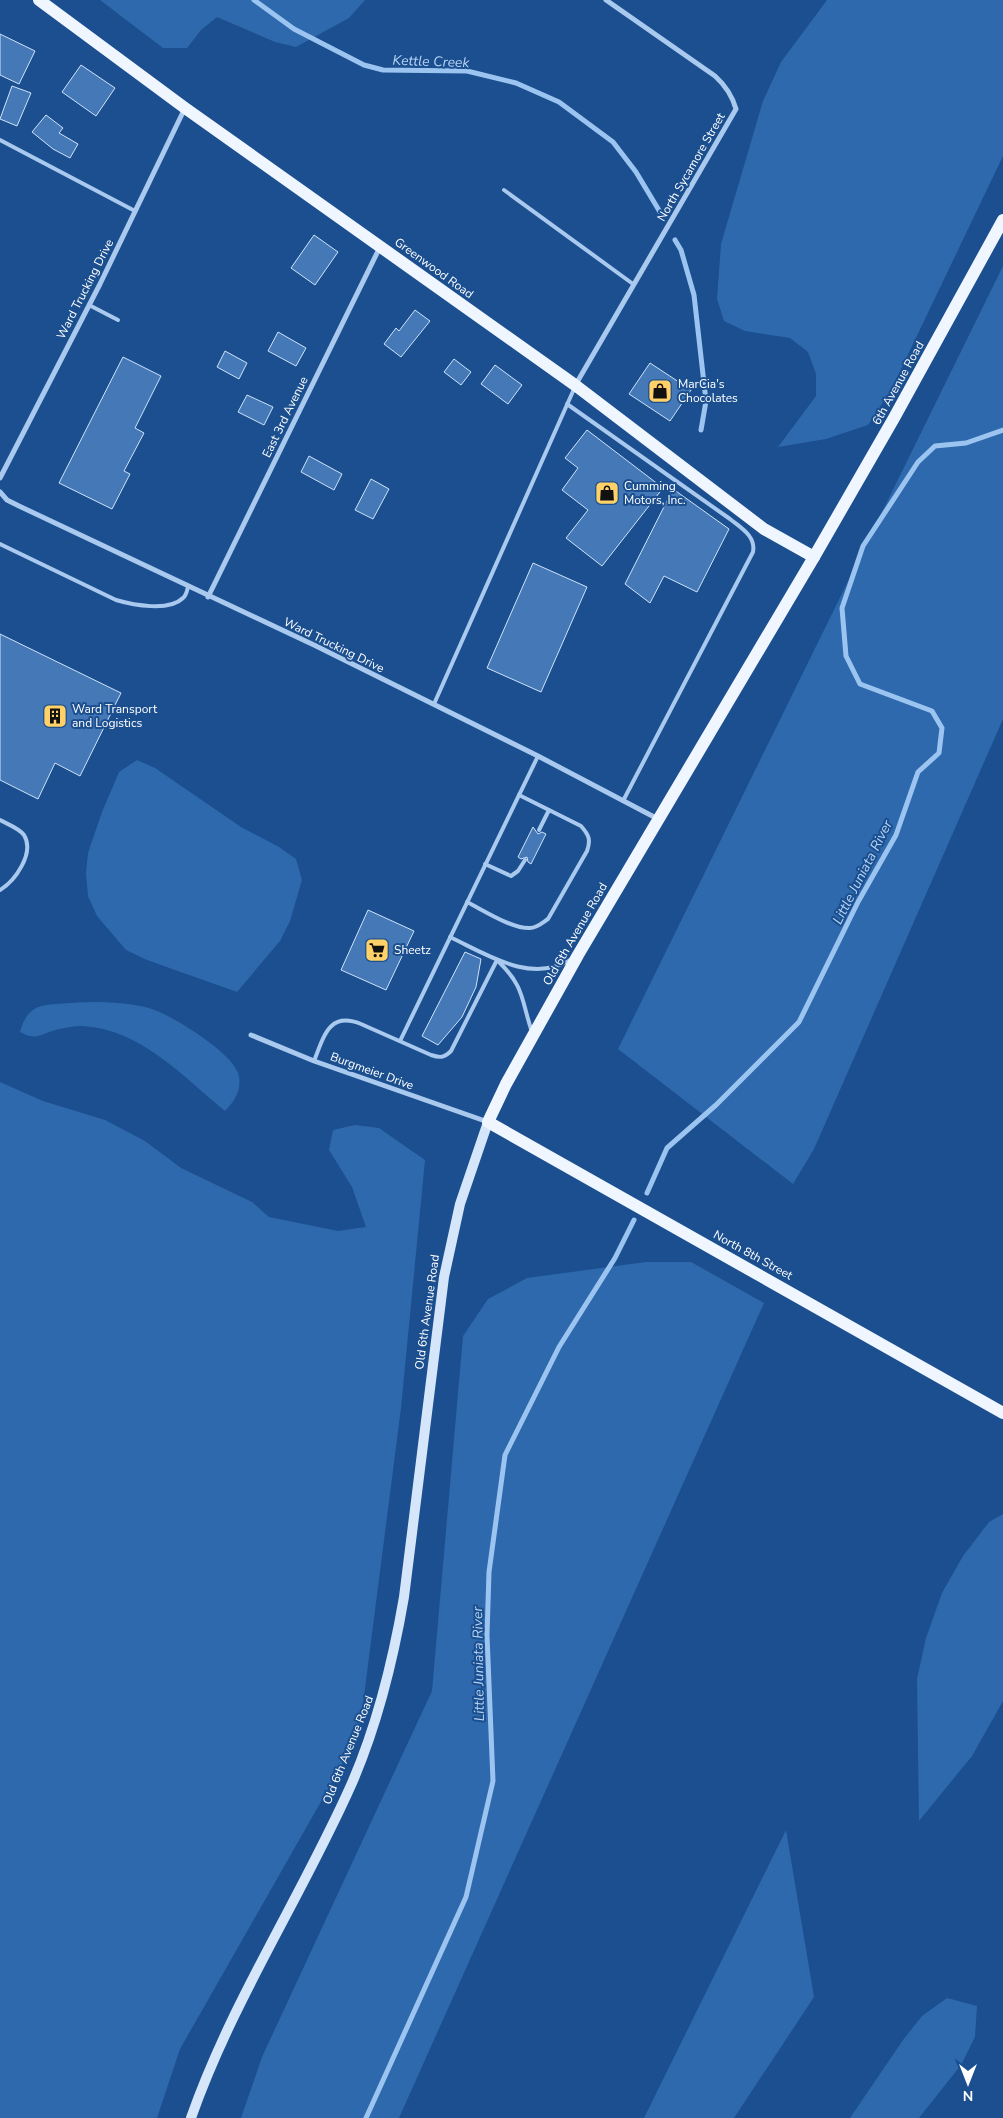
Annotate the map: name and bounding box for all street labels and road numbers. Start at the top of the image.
street label: North Sycamore Street [653,109,729,224]
street label: Greenwood Road [391,234,477,302]
street label: Ward Trucking Drive [53,236,117,342]
street label: 6th Avenue Road [868,338,928,428]
street label: East 3rd Avenue [258,374,312,460]
street label: Ward Trucking Drive [281,614,387,676]
street label: Old 6th Avenue Road [539,880,611,988]
street label: Burgmeier Drive [328,1048,416,1094]
street label: North 8th Street [711,1227,796,1284]
street label: Old 6th Avenue Road [411,1253,443,1371]
street label: Old 6th Avenue Road [319,1693,377,1807]

